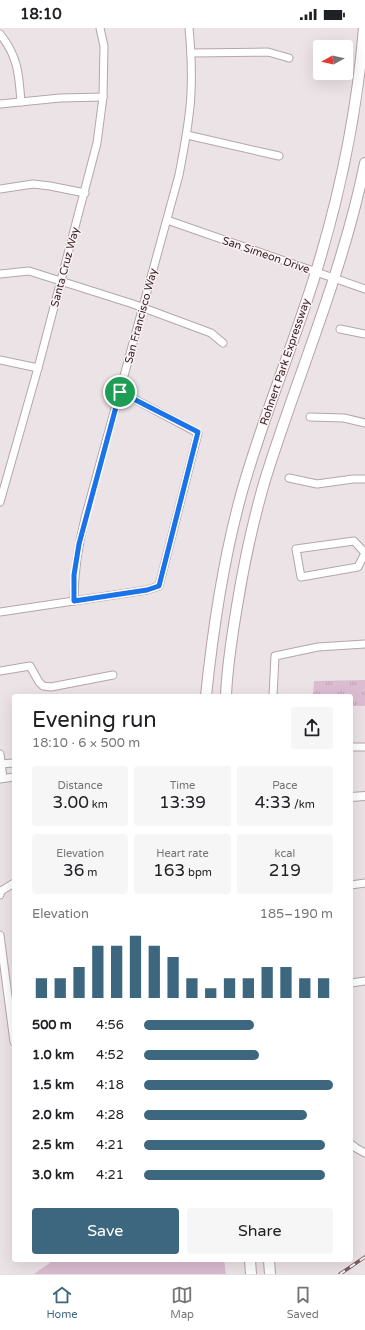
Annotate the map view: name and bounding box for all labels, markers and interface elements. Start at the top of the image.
text: 18:10 [20,5,62,23]
north arrow [313,40,353,80]
map controls [313,40,353,80]
street label: Santa Cruz Way [48,226,82,308]
street label: San Simeon Drive [221,234,311,276]
street label: San Francisco Way [122,267,160,365]
street label: Rohnert Park Expressway [257,297,313,427]
pin [103,375,137,409]
icon: arrive [109,381,131,403]
text: Evening run [32,707,157,733]
button: share [291,707,333,749]
text: 18:10 · 6 × 500 m [32,735,140,751]
text: Distance [58,779,103,792]
text: Time [170,779,195,792]
text: Pace [272,779,298,792]
text: 3.00 [52,792,89,813]
text: 13:39 [159,792,206,813]
text: 4:33 [255,792,291,813]
text: km [89,798,108,811]
text: /km [291,798,315,811]
text: Elevation [56,847,104,860]
text: Heart rate [156,847,209,860]
text: kcal [274,847,295,860]
text: 36 [63,860,84,881]
text: 163 [153,860,185,881]
text: 219 [269,860,301,881]
text: m [84,866,97,879]
text: bpm [185,866,212,879]
text: Elevation [32,906,89,922]
text: 185–190 m [260,906,333,922]
text: 500 m [32,1017,72,1033]
text: 4:56 [96,1017,124,1033]
text: 1.0 km [32,1047,74,1063]
text: 4:52 [96,1047,124,1063]
text: 1.5 km [32,1077,74,1093]
text: 4:18 [96,1077,124,1093]
text: 2.0 km [32,1107,74,1123]
text: 4:28 [96,1107,124,1123]
text: 2.5 km [32,1137,74,1153]
text: 4:21 [96,1137,124,1153]
text: 3.0 km [32,1167,74,1183]
text: 4:21 [96,1167,124,1183]
button: Save [32,1208,179,1254]
button: Share [187,1208,333,1254]
tab: Home [46,1284,78,1321]
tab: Map [170,1284,194,1321]
tab: Saved [287,1284,319,1321]

